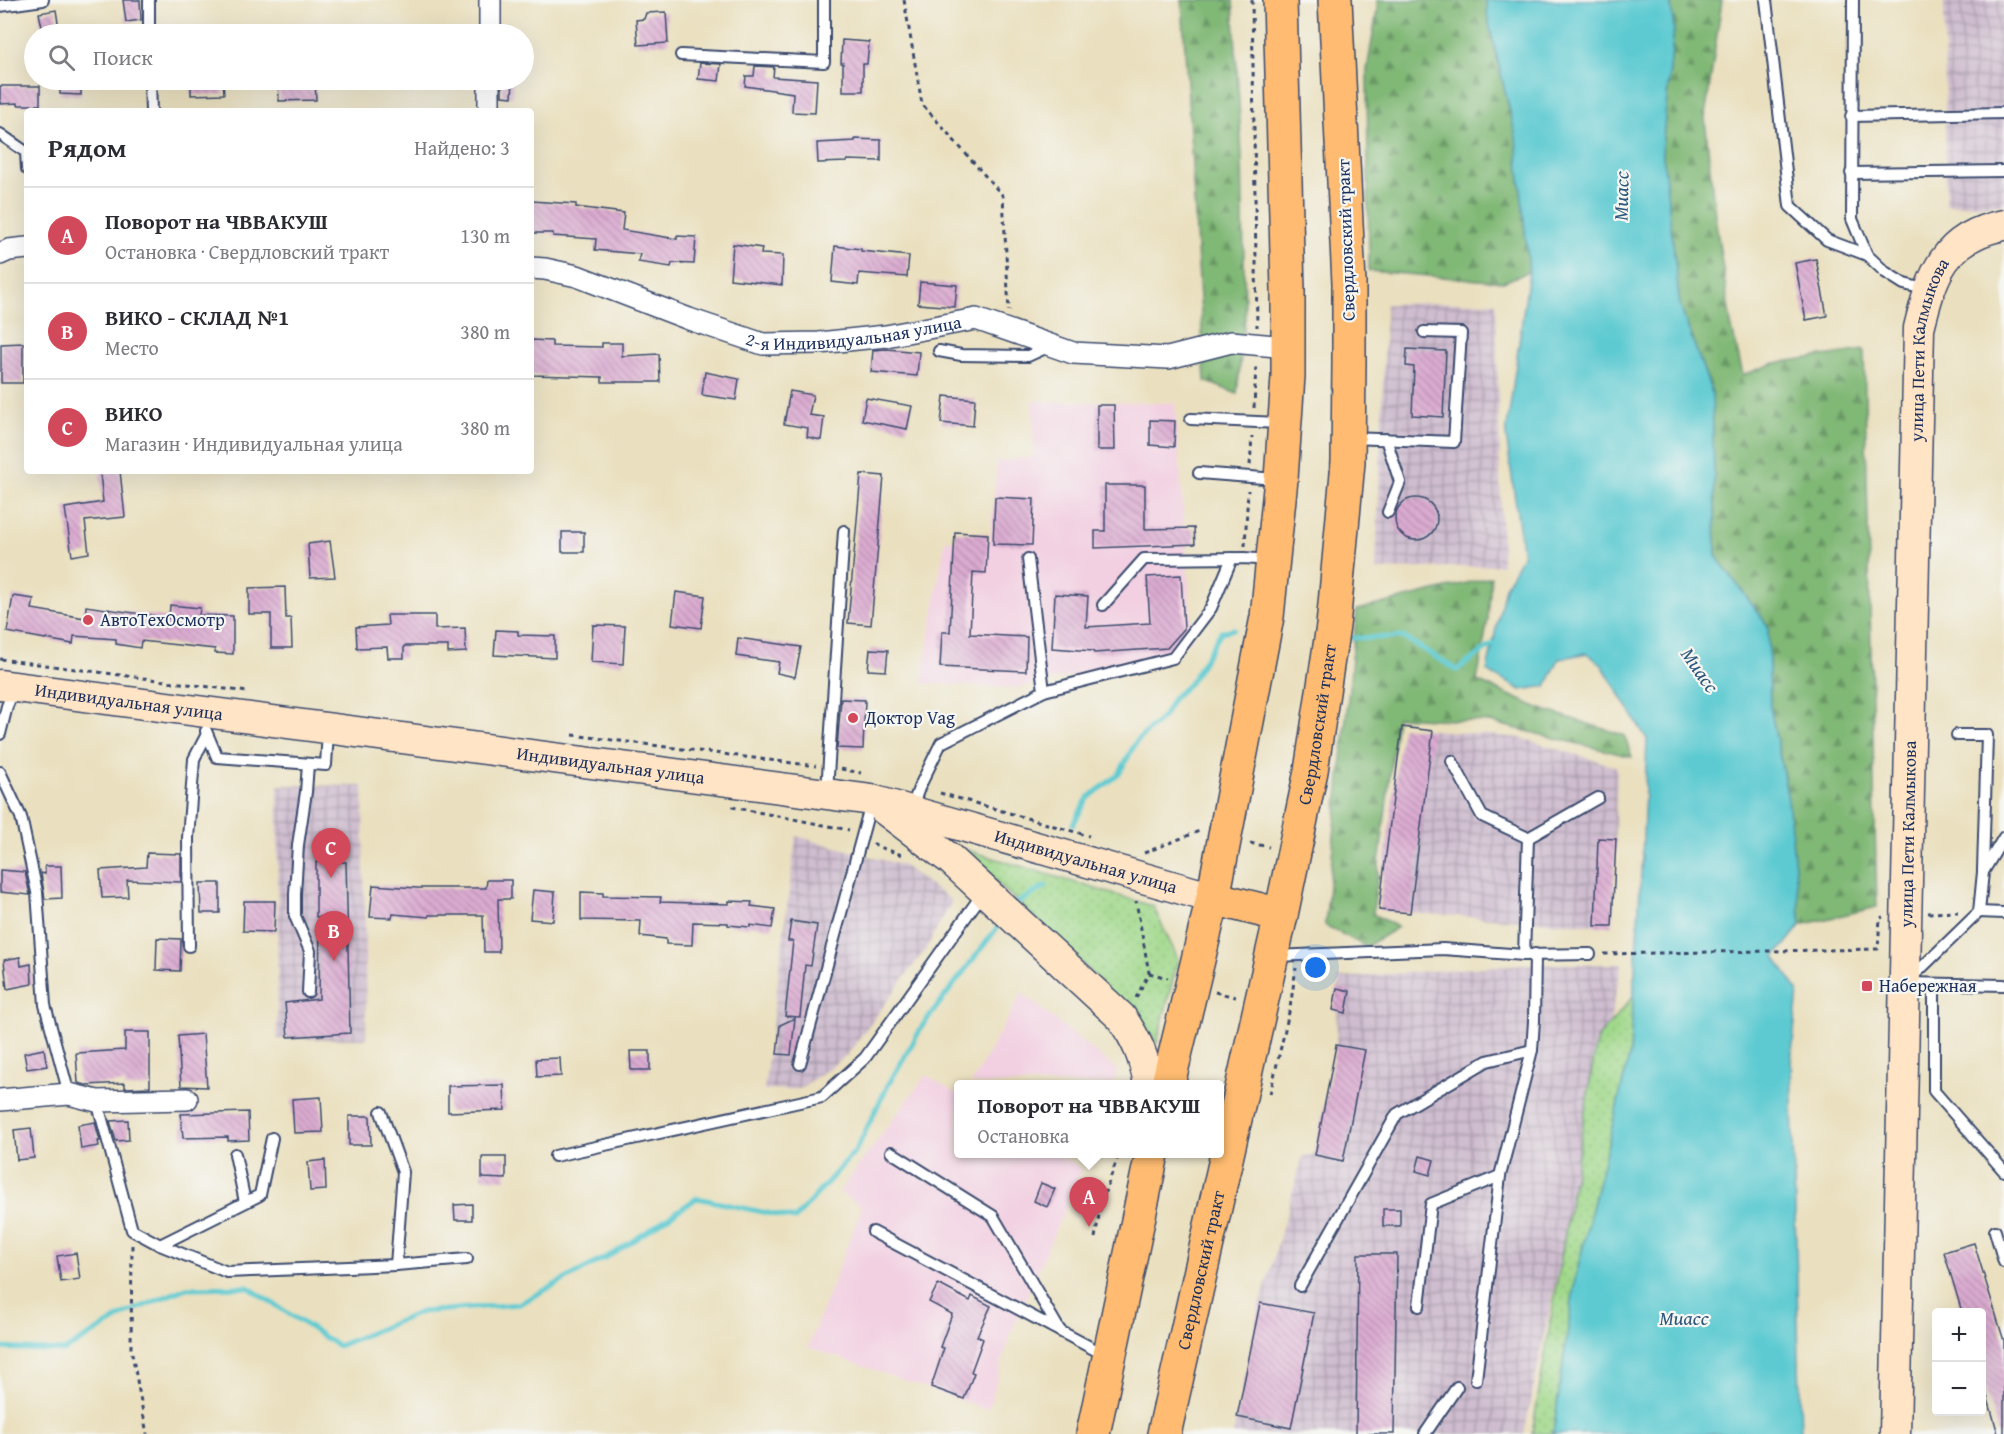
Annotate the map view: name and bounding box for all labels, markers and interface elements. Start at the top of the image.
search box [24,24,534,90]
icon: search [45,41,78,74]
text: Поиск [93,41,153,73]
text: Рядом [48,128,126,167]
text: Найдено: 3 [414,133,510,162]
street label: Свердловский тракт [1329,158,1362,322]
water label: Миасс [1606,170,1635,221]
text: Поворот на ЧВВАКУШ [105,205,328,237]
text: A [61,221,74,250]
text: 130 m [460,221,510,250]
text: Остановка · Свердловский тракт [105,237,389,266]
street label: улица Пети Калмыкова [1903,252,1956,443]
text: ВИКО - СКЛАД №1 [105,301,289,333]
street label: 2-я Индивидуальная улица [742,308,964,357]
text: B [61,317,74,346]
text: 380 m [460,317,510,346]
text: Место [105,333,159,362]
text: ВИКО [105,397,163,429]
text: C [62,413,73,442]
text: 380 m [460,413,510,442]
text: Магазин · Индивидуальная улица [105,429,403,458]
place label: АвтоТехОсмотр [100,606,225,633]
marker: АвтоТехОсмотр [81,613,95,627]
water label: Миасс [1674,641,1727,699]
street label: Свердловский тракт [1290,642,1343,807]
street label: Индивидуальная улица [33,676,225,727]
place label: Доктор Vag [864,704,955,731]
marker: Доктор Vag [846,711,860,725]
street label: Индивидуальная улица [515,739,707,791]
street label: улица Пети Калмыкова [1892,740,1923,929]
street label: Индивидуальная улица [991,822,1181,900]
pin: C [312,828,350,878]
pin: B [314,912,354,961]
your location [1301,953,1330,982]
place label: Набережная [1879,972,1977,999]
marker: Набережная [1860,979,1874,993]
popup [954,1080,1224,1158]
text: Поворот на ЧВВАКУШ [978,1089,1200,1121]
text: Остановка [978,1121,1069,1150]
pin: A [1070,1178,1108,1227]
street label: Свердловский тракт [1169,1188,1232,1352]
water label: Миасс [1659,1303,1710,1332]
map controls [1932,1308,1986,1416]
button: + [1932,1308,1986,1362]
button: − [1932,1362,1986,1416]

